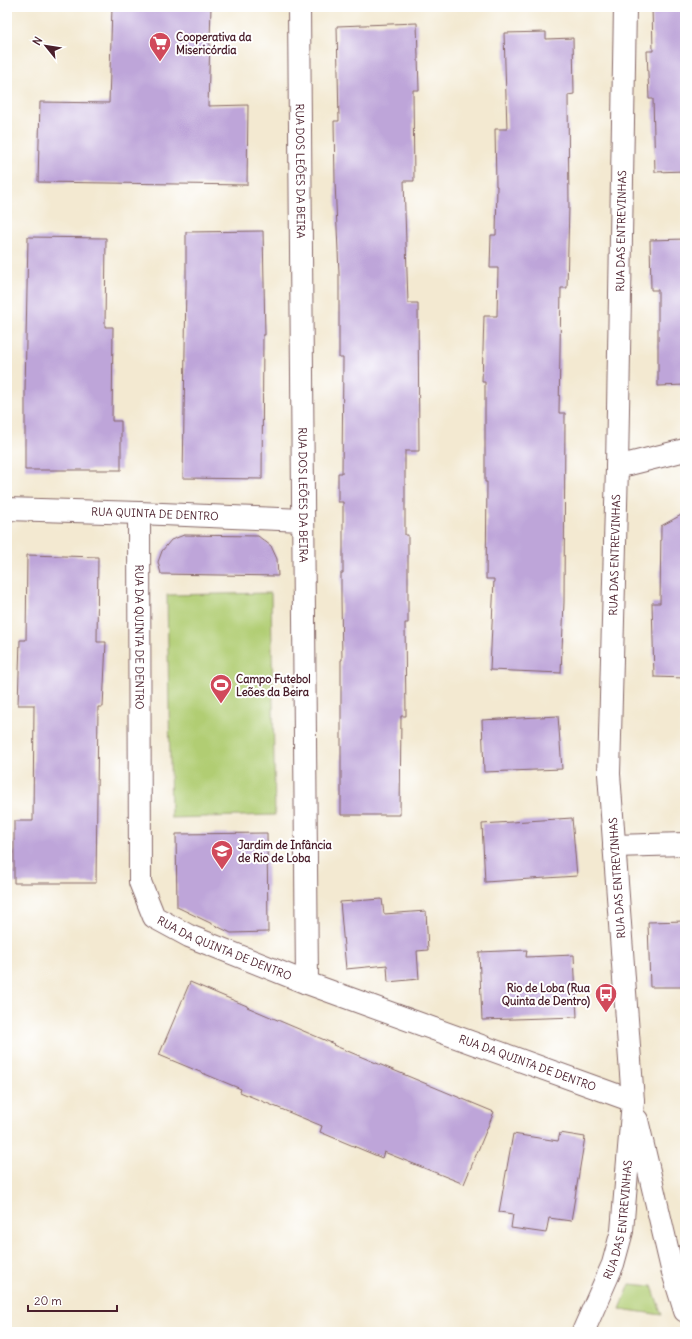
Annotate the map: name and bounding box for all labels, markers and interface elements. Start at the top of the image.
north arrow [26,26,66,66]
supermarket icon: Cooperativa da Misericórdia [147,30,173,63]
place label: Cooperativa da Misericórdia [176,30,252,57]
text: N [29,34,45,48]
street label: RUA DOS LEÕES DA BEIRA [293,103,308,239]
street label: RUA DAS ENTREVINHAS [613,170,629,292]
street label: RUA DOS LEÕES DA BEIRA [295,427,311,563]
street label: RUA DAS ENTREVINHAS [606,494,623,616]
street label: RUA QUINTA DE DENTRO [91,505,219,523]
street label: RUA DA QUINTA DE DENTRO [132,565,147,709]
sports icon: Campo Futebol Leões da Beira [208,672,234,705]
place label: Campo Futebol Leões da Beira [236,672,311,699]
street label: RUA DAS ENTREVINHAS [606,817,628,939]
school or university icon: Jardim de Infância de Rio de Loba [209,838,235,871]
place label: Jardim de Infância de Rio de Loba [238,838,333,865]
street label: RUA DA QUINTA DE DENTRO [155,913,294,983]
place label: Rio de Loba (Rua Quinta de Dentro) [502,981,591,1009]
bus stop icon: Rio de Loba (Rua Quinta de Dentro) [593,981,619,1014]
street label: RUA DA QUINTA DE DENTRO [457,1032,598,1094]
street label: RUA DAS ENTREVINHAS [600,1159,635,1282]
scale bar [28,1287,117,1313]
text: 20 m [34,1293,62,1308]

